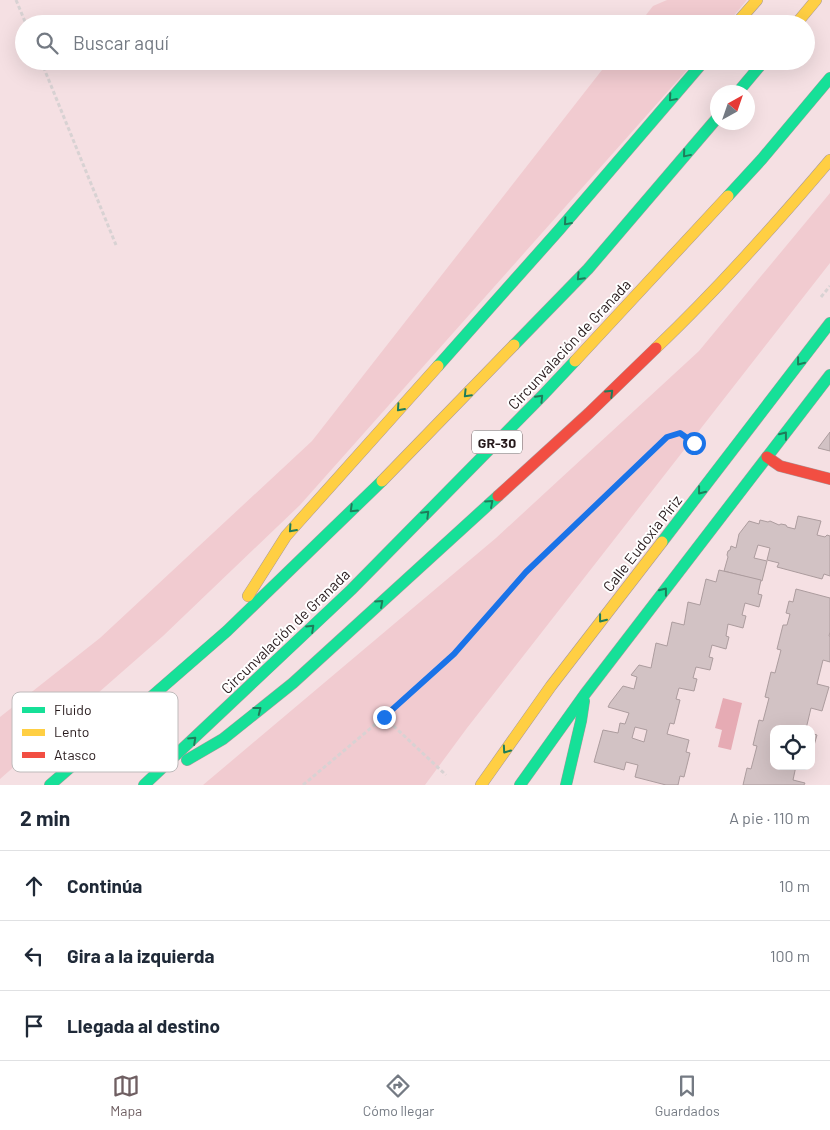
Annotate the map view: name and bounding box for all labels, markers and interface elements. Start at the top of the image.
search box [15,15,815,70]
icon: search [33,29,61,57]
text: Buscar aquí [73,31,169,54]
north arrow [710,85,755,130]
one-way arrow [669,93,678,102]
one-way arrow [683,148,692,157]
one-way arrow [563,216,572,225]
one-way arrow [577,272,586,281]
street label: Circunvalación de Granada [504,275,634,413]
one-way arrow [798,356,806,365]
one-way arrow [464,388,473,397]
one-way arrow [604,390,613,399]
one-way arrow [534,395,543,404]
one-way arrow [397,403,406,412]
road number: GR-30 [472,431,522,454]
route start [683,432,706,455]
one-way arrow [779,432,787,441]
one-way arrow [699,485,707,494]
street label: Calle Eudoxia Píriz [599,491,685,595]
one-way arrow [484,500,493,509]
one-way arrow [349,503,358,512]
one-way arrow [420,511,429,520]
one-way arrow [289,524,298,533]
street label: Circunvalación de Granada [217,565,353,697]
one-way arrow [658,587,667,597]
one-way arrow [375,600,384,609]
one-way arrow [599,614,608,623]
one-way arrow [305,625,314,634]
legend [12,692,178,772]
text: Fluido [54,701,92,718]
route end [373,706,396,729]
one-way arrow [252,708,261,716]
text: Lento [54,723,89,740]
map controls [770,725,815,770]
button: locate [770,725,815,770]
one-way arrow [187,737,196,746]
one-way arrow [503,744,512,754]
text: Atasco [54,746,96,763]
text: 2 min [20,805,70,830]
text: A pie · 110 m [729,808,810,827]
icon: ahead [20,872,48,900]
text: Continúa [67,874,142,897]
text: 10 m [779,876,810,895]
icon: left [20,942,48,970]
text: Gira a la izquierda [67,944,215,967]
text: 100 m [770,946,810,965]
icon: arrive [20,1012,48,1040]
text: Llegada al destino [67,1014,220,1037]
tab: Mapa [110,1072,142,1119]
tab: Cómo llegar [363,1072,434,1119]
tab: Guardados [655,1072,720,1119]

